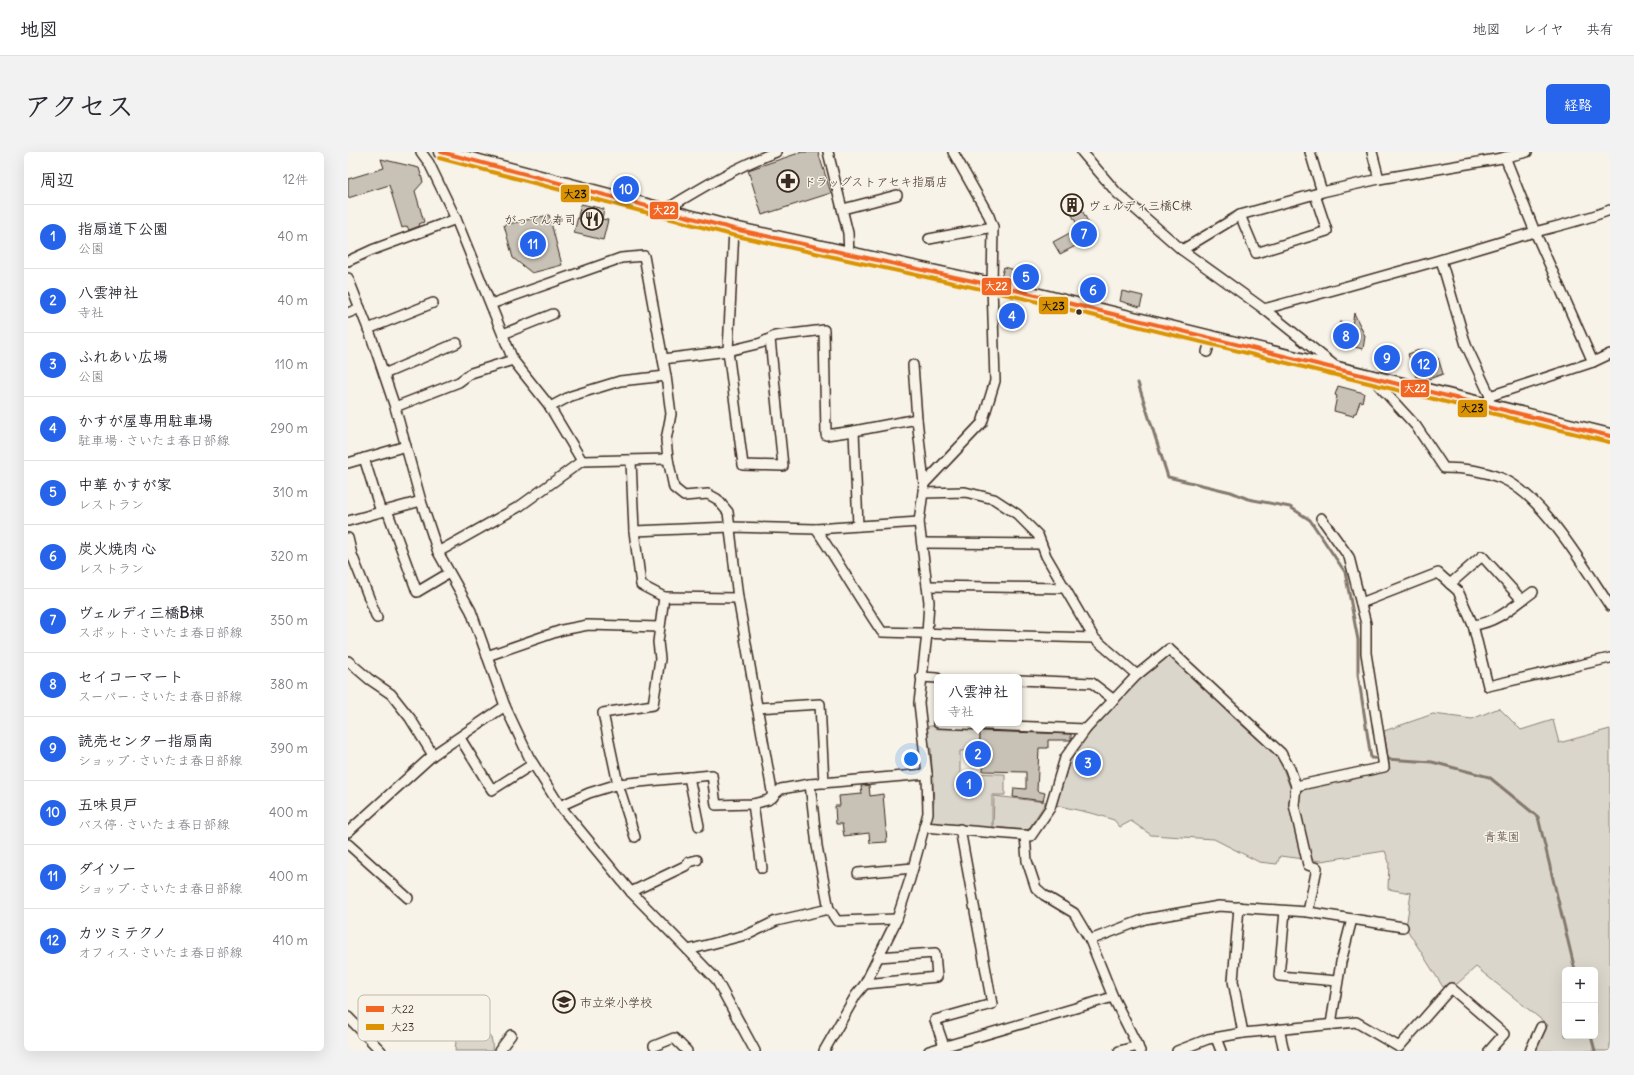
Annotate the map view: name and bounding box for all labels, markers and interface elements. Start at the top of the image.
text: 地図 [20,17,58,41]
text: 地図 [1473,20,1501,38]
text: レイヤ [1523,20,1564,38]
text: 共有 [1586,20,1614,38]
button: 経路 [1546,84,1610,124]
text: アクセス [24,88,134,124]
pharmacy icon: ドラッグストアセキ指扇店 [775,168,801,194]
text: 周辺 [40,169,74,191]
text: 12件 [283,171,308,188]
pin: 10 [613,174,639,204]
place label: ドラッグストアセキ指扇店 [804,174,948,189]
line badge: 大23 [560,184,590,203]
text: 大23 [563,187,587,201]
building icon: ヴェルディ三橋C棟 [1059,192,1085,218]
place label: ヴェルディ三橋C棟 [1088,198,1192,213]
line badge: 大22 [649,201,679,220]
text: 大22 [652,203,676,217]
restaurant icon: がってん寿司 [579,206,605,232]
place label: がってん寿司 [504,212,576,227]
text: 指扇道下公園 [78,219,168,238]
pin: 7 [1071,219,1097,249]
text: 1 [50,228,56,245]
text: 40 m [277,228,308,245]
pin: 11 [520,229,546,259]
text: 公園 [78,240,104,257]
pin: 5 [1013,262,1039,292]
pin: 6 [1080,275,1106,305]
line badge: 大22 [981,277,1012,296]
text: 大22 [984,279,1008,293]
text: 八雲神社 [78,283,138,302]
text: 2 [49,292,57,309]
text: 40 m [277,292,308,309]
line badge: 大23 [1038,296,1069,315]
text: 大23 [1041,299,1065,313]
pin: 4 [999,301,1025,331]
text: 寺社 [78,304,104,321]
unlabelled marker [1074,307,1084,317]
pin: 8 [1333,321,1359,351]
pin: 9 [1374,343,1400,373]
text: ふれあい広場 [78,347,168,366]
pin: 12 [1411,349,1437,379]
text: 3 [49,356,57,373]
text: 110 m [275,356,308,373]
text: 公園 [78,368,104,385]
line badge: 大22 [1400,379,1430,398]
text: 大22 [1403,381,1427,395]
line badge: 大23 [1457,399,1488,418]
text: 大23 [1460,401,1484,415]
text: かすが屋専用駐車場 [78,411,213,430]
text: 4 [49,420,57,437]
text: 290 m [270,420,308,437]
text: 駐車場 · さいたま春日部線 [78,432,230,449]
text: 中華 かすが家 [78,475,172,494]
text: 5 [49,484,57,501]
text: 310 m [273,484,308,501]
text: レストラン [78,496,144,513]
text: 炭火焼肉 心 [78,539,157,558]
text: 6 [49,548,57,565]
text: 320 m [270,548,308,565]
text: レストラン [78,560,144,577]
text: ヴェルディ三橋B棟 [78,603,204,622]
text: 7 [50,612,56,629]
text: 350 m [270,612,308,629]
text: スポット · さいたま春日部線 [78,624,243,641]
text: セイコーマート [78,667,184,686]
popup [934,674,1022,726]
text: 8 [49,676,57,693]
text: 380 m [270,676,308,693]
text: 八雲神社 [948,682,1008,701]
text: スーパー · さいたま春日部線 [78,688,242,705]
text: 寺社 [948,703,974,720]
text: 読売センター指扇南 [78,731,213,750]
pin: 2 [965,739,991,769]
text: 9 [49,740,57,757]
text: 390 m [270,740,308,757]
pin: 3 [1075,748,1101,778]
your location [901,749,921,769]
text: ショップ · さいたま春日部線 [78,752,242,769]
pin: 1 [956,769,982,799]
text: 五味貝戸 [78,795,138,814]
text: 10 [46,804,60,821]
text: 400 m [269,804,308,821]
text: バス停 · さいたま春日部線 [78,816,230,833]
park label: 青葉園 [1484,829,1520,844]
text: ダイソー [78,859,137,878]
text: 11 [48,868,58,885]
text: 400 m [269,868,308,885]
text: ショップ · さいたま春日部線 [78,880,242,897]
text: カツミテクノ [78,923,167,942]
text: 12 [47,932,59,949]
text: 410 m [272,932,308,949]
text: オフィス · さいたま春日部線 [78,944,243,961]
map controls [1562,967,1598,1039]
button: + [1562,967,1598,1003]
school or university icon: 市立栄小学校 [551,989,577,1015]
legend [358,995,490,1041]
place label: 市立栄小学校 [580,995,652,1010]
text: 大22 [391,1002,414,1016]
button: − [1562,1003,1598,1039]
text: 大23 [391,1020,414,1034]

